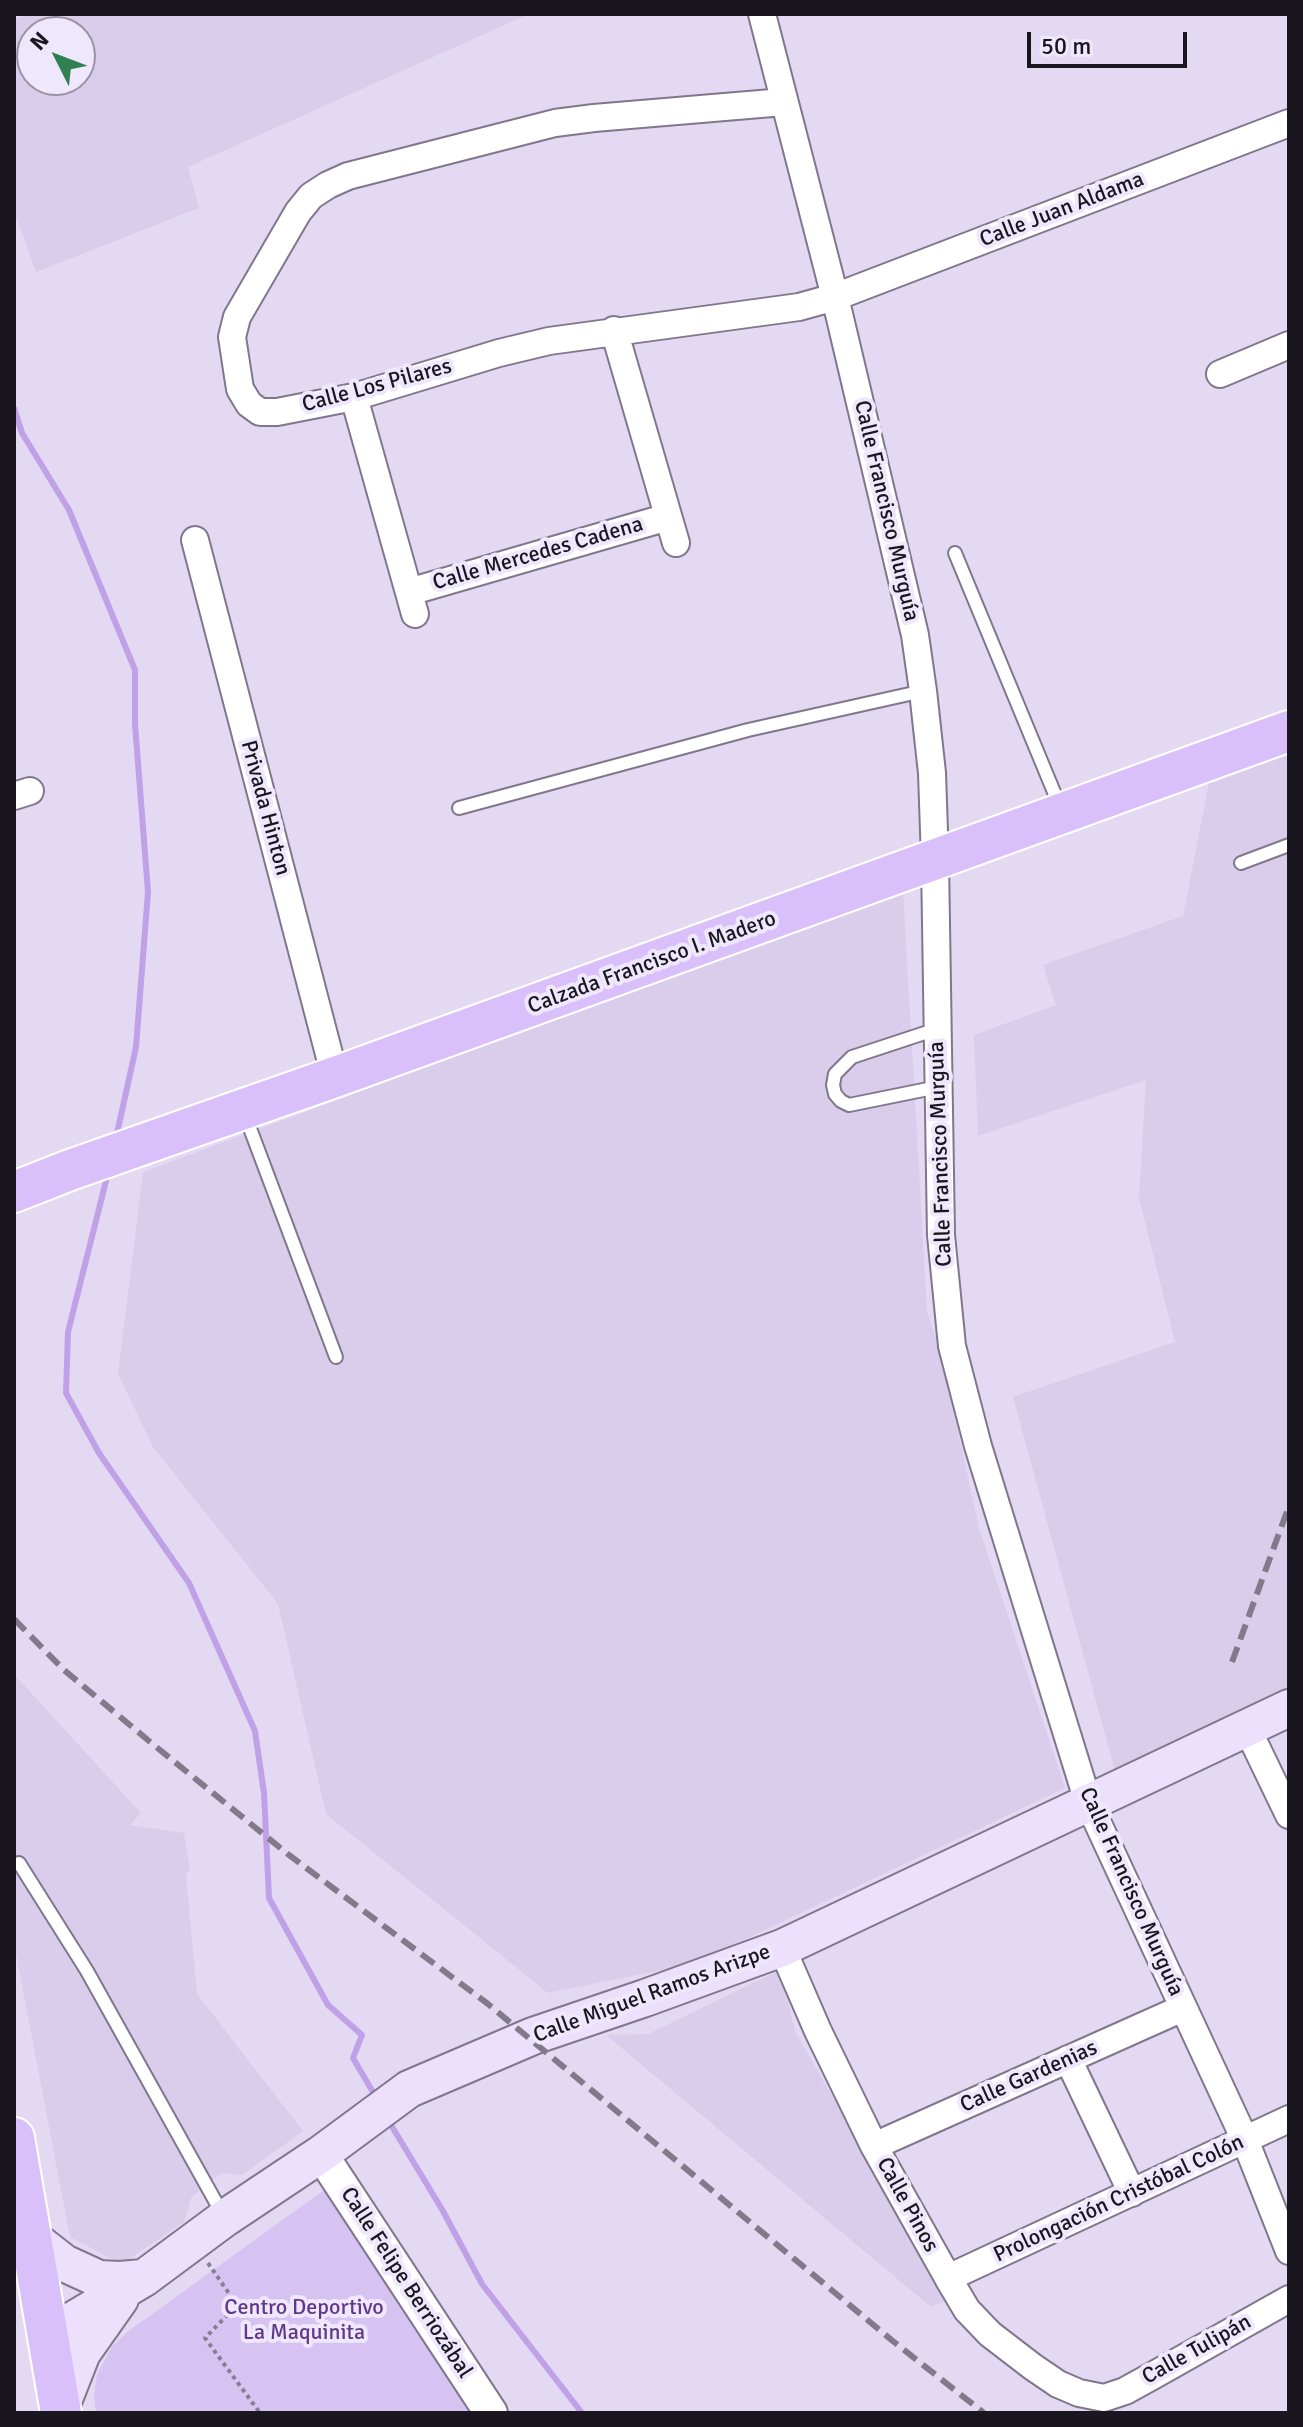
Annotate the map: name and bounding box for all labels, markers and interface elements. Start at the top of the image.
north arrow [16,16,96,96]
scale bar [1031,16,1191,66]
text: N [24,26,54,56]
text: 50 m [1041,31,1091,61]
street label: Calle Juan Aldama [976,167,1148,253]
street label: Calle Los Pilares [299,353,455,419]
street label: Calle Francisco Murguía [848,398,924,624]
street label: Calle Mercedes Cadena [430,511,646,597]
street label: Privada Hinton [234,738,296,878]
street label: Calzada Francisco I. Madero [524,906,780,1020]
street label: Calle Francisco Murguía [924,1041,958,1267]
street label: Calle Francisco Murguía [1073,1784,1189,2000]
street label: Calle Miguel Ramos Arizpe [530,1939,774,2049]
street label: Calle Gardenias [956,2035,1102,2119]
street label: Prolongación Cristóbal Colón [990,2129,1248,2269]
street label: Calle Pinos [870,2153,944,2257]
street label: Calle Felipe Berriozábal [334,2183,478,2383]
park label: Centro Deportivo La Maquinita [224,2295,384,2346]
street label: Calle Tulipán [1138,2309,1256,2391]

